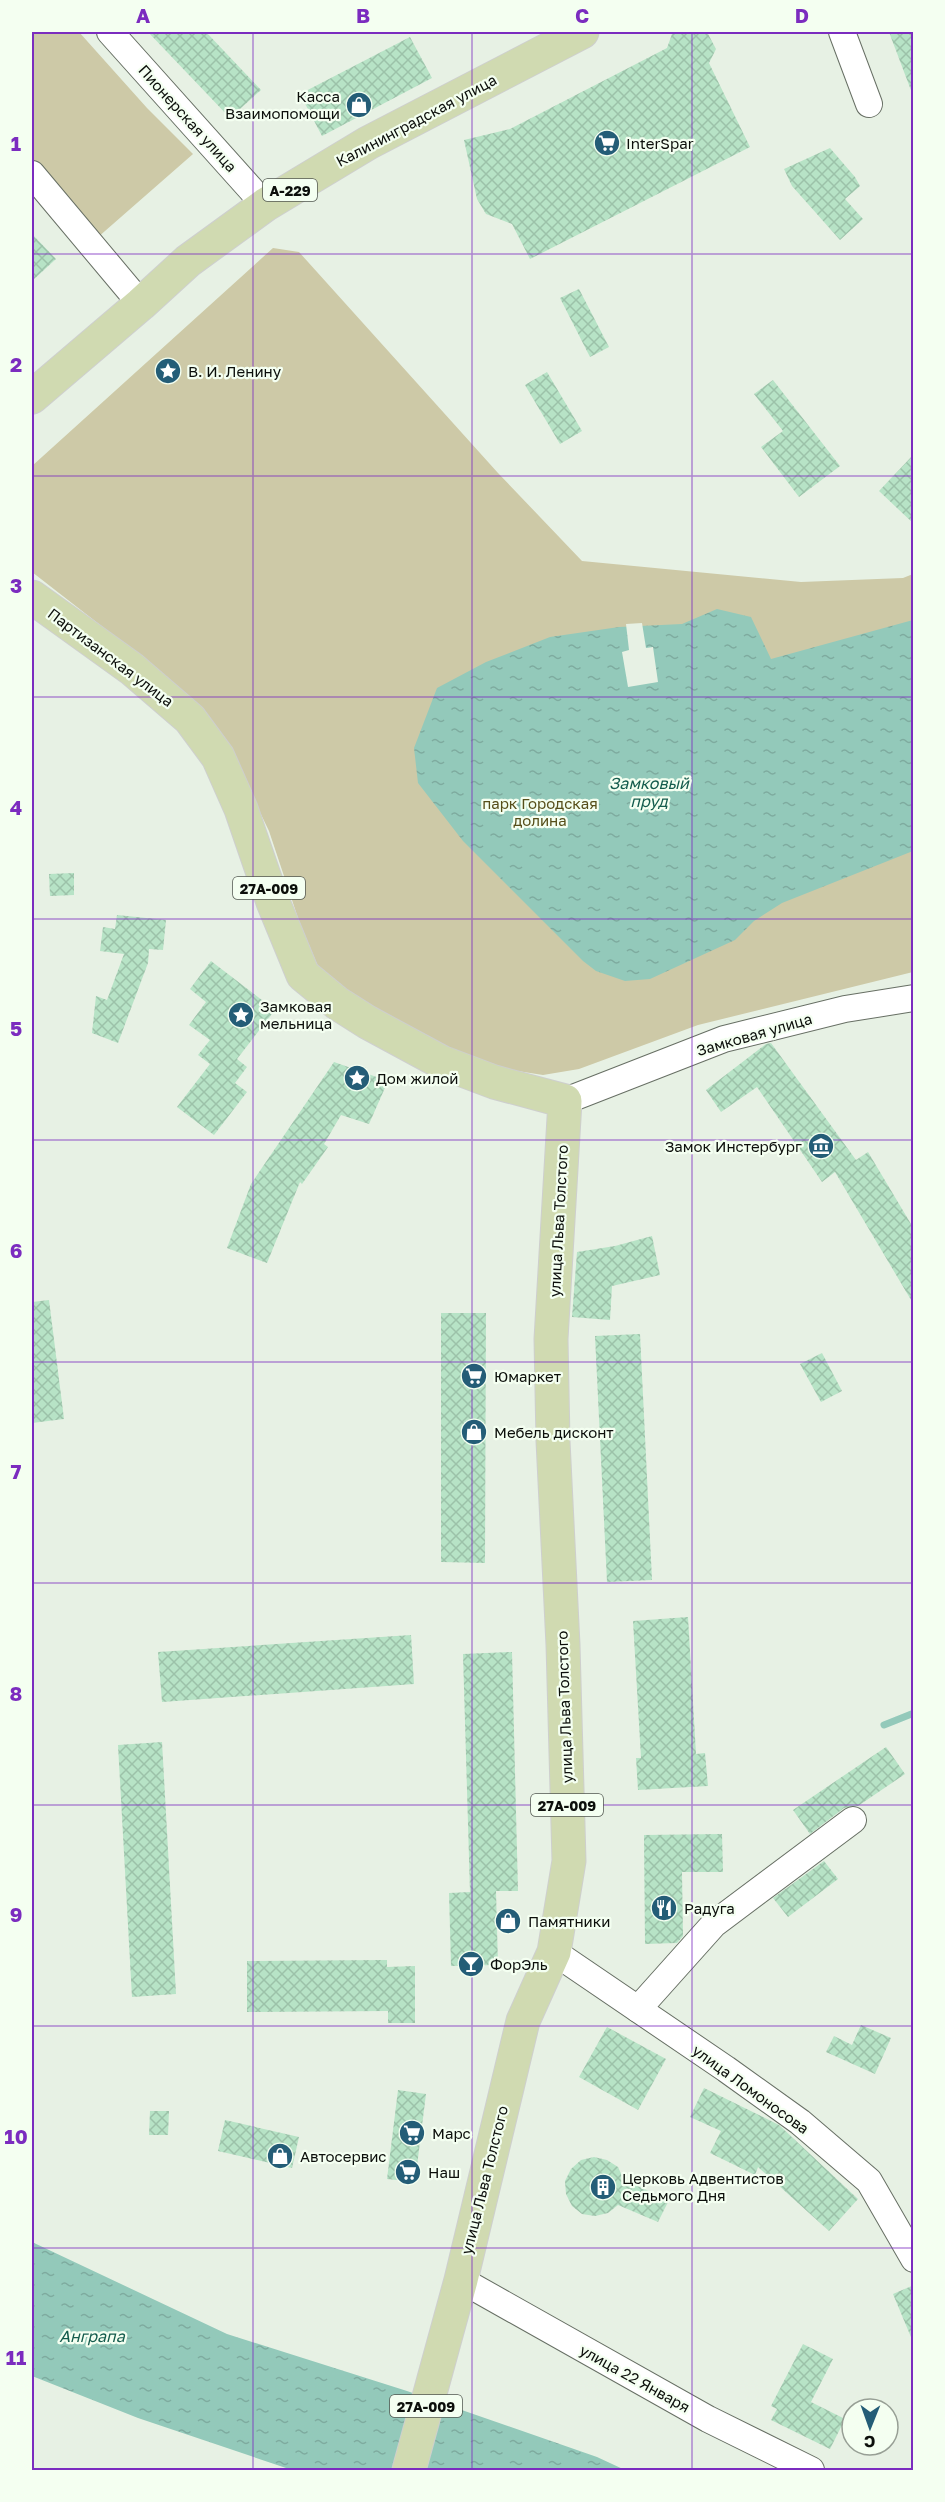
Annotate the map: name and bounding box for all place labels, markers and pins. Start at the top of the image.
place label: Касса Взаимопомощи [225,87,340,122]
shop icon: Касса Взаимопомощи [344,90,374,120]
supermarket icon: InterSpar [592,128,622,158]
place label: InterSpar [626,134,694,152]
place icon: В. И. Ленину [153,356,183,386]
place label: В. И. Ленину [188,362,282,380]
place label: Замковая мельница [260,997,332,1032]
place icon: Замковая мельница [226,1000,256,1030]
place icon: Дом жилой [342,1063,372,1093]
place label: Дом жилой [376,1069,458,1087]
museum icon: Замок Инстербург [806,1131,836,1161]
place label: Замок Инстербург [665,1137,802,1155]
supermarket icon: Юмаркет [459,1361,489,1391]
place label: Юмаркет [494,1367,562,1385]
shop icon: Мебель дисконт [459,1417,489,1447]
place label: Мебель дисконт [494,1423,614,1441]
restaurant icon: Радуга [649,1893,679,1923]
place label: Радуга [684,1899,735,1917]
shop icon: Памятники [493,1906,523,1936]
place label: Памятники [528,1912,611,1930]
bar icon: ФорЭль [456,1949,486,1979]
place label: ФорЭль [490,1955,548,1973]
supermarket icon: Марс [397,2118,427,2148]
place label: Марс [432,2124,471,2142]
shop icon: Автосервис [265,2141,295,2171]
place label: Автосервис [300,2147,386,2165]
supermarket icon: Наш [393,2157,423,2187]
place label: Наш [428,2163,460,2181]
place label: Церковь Адвентистов Седьмого Дня [622,2169,784,2204]
building icon: Церковь Адвентистов Седьмого Дня [588,2172,618,2202]

